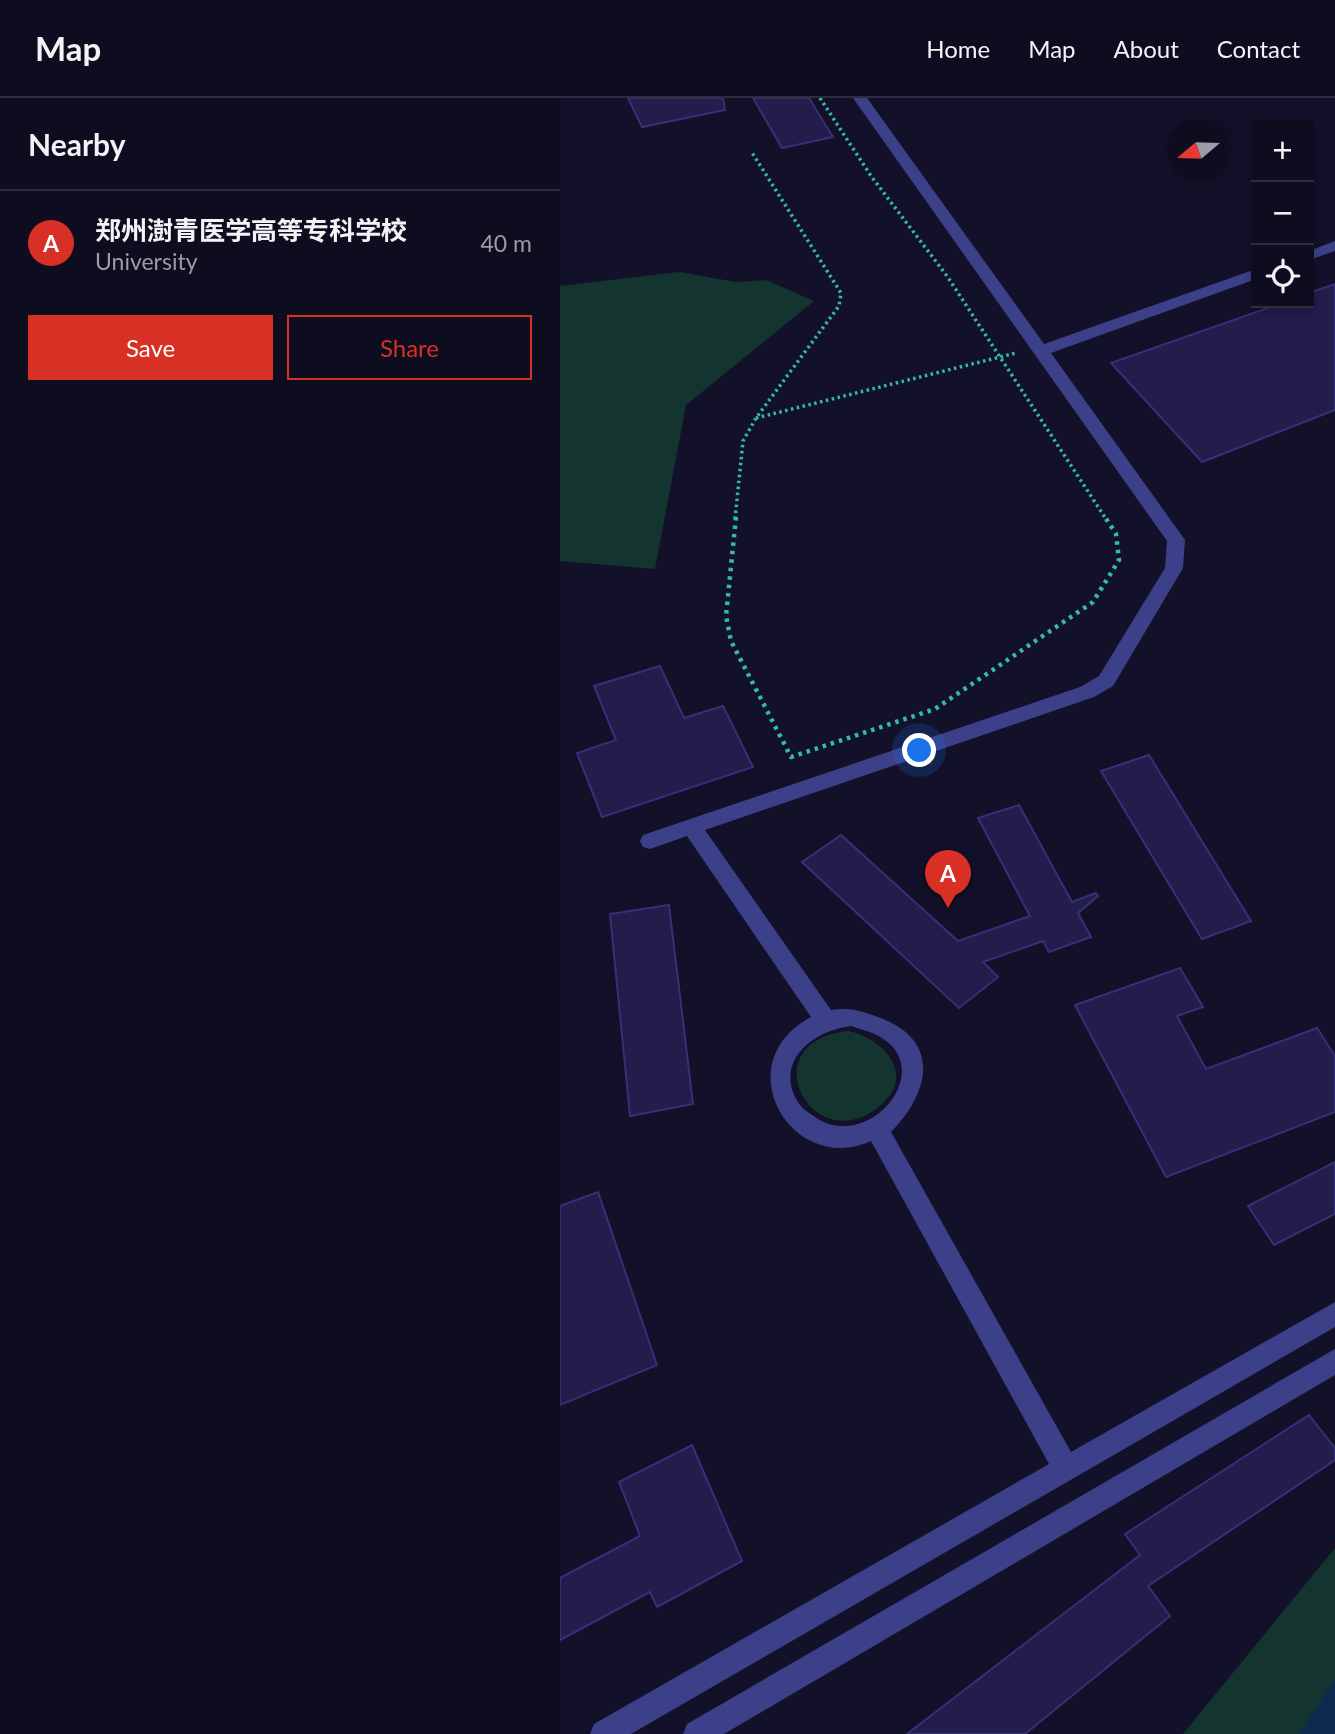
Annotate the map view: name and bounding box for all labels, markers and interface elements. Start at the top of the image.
text: Map [35,28,101,68]
text: Home [926,34,990,63]
text: Map [1028,34,1076,63]
text: About [1114,34,1179,63]
text: Contact [1217,34,1300,63]
north arrow [1167,119,1230,182]
map controls [1251,119,1314,308]
button: + [1251,119,1314,182]
text: Nearby [28,126,126,162]
button: − [1251,182,1314,245]
text: 郑州澍青医学高等专科学校 [95,214,407,246]
text: A [43,229,59,257]
text: 40 m [481,229,532,257]
button: locate [1251,245,1314,308]
text: University [95,247,198,275]
button: Save [28,315,273,380]
button: Share [287,315,532,380]
your location [902,733,936,767]
pin: A [925,850,971,908]

